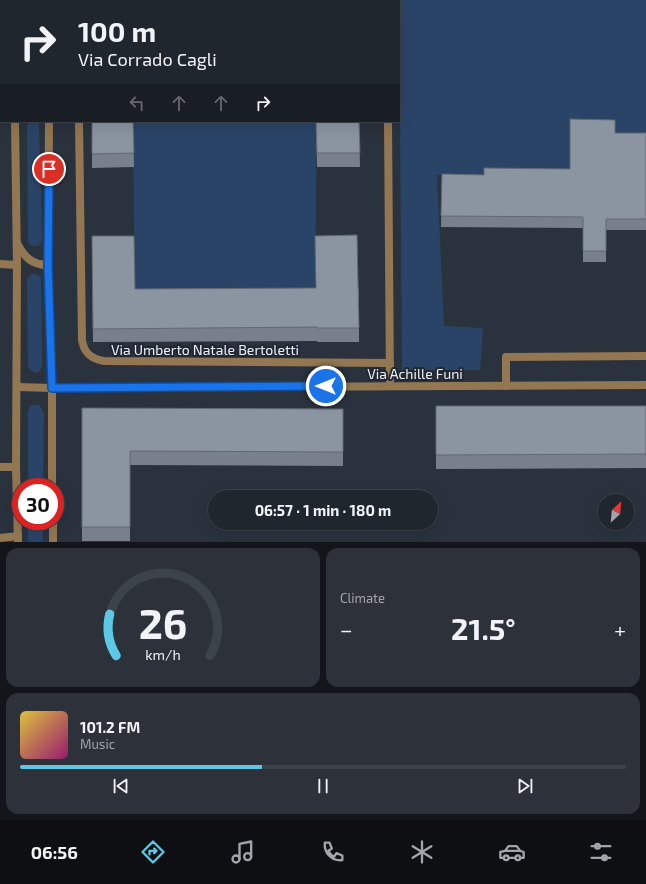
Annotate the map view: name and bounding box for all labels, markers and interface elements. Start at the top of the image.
text: 100 m [78,14,156,48]
icon: right [12,16,64,68]
text: Via Corrado Cagli [78,48,217,70]
icon: left [126,92,148,114]
icon: ahead [168,92,190,114]
icon: ahead [210,92,232,114]
icon: right [252,92,274,114]
pin [32,152,66,186]
icon: arrive [38,158,60,180]
street label: Via Umberto Natale Bertoletti [111,341,299,358]
position arrow [305,365,347,407]
street label: Via Achille Funi [367,365,463,382]
speed limit sign: 30 [12,478,64,530]
north arrow [598,494,634,530]
map controls [598,494,634,530]
text: 06:57 · 1 min · 180 m [255,501,391,519]
text: Climate [340,590,385,606]
text: 26 [139,596,187,646]
text: 21.5° [451,610,516,646]
text: − [340,616,353,642]
text: + [614,616,626,642]
text: km/h [145,645,181,662]
text: 101.2 FM [80,718,140,736]
text: Music [80,736,115,752]
icon: previous [110,775,132,797]
icon: pause [312,775,334,797]
icon: next [514,775,536,797]
icon: directions [139,838,167,866]
icon: music [229,838,257,866]
icon: phone [319,838,347,866]
icon: climate [408,838,436,866]
icon: car [498,838,526,866]
icon: filters [587,838,615,866]
text: 06:56 [31,841,78,863]

